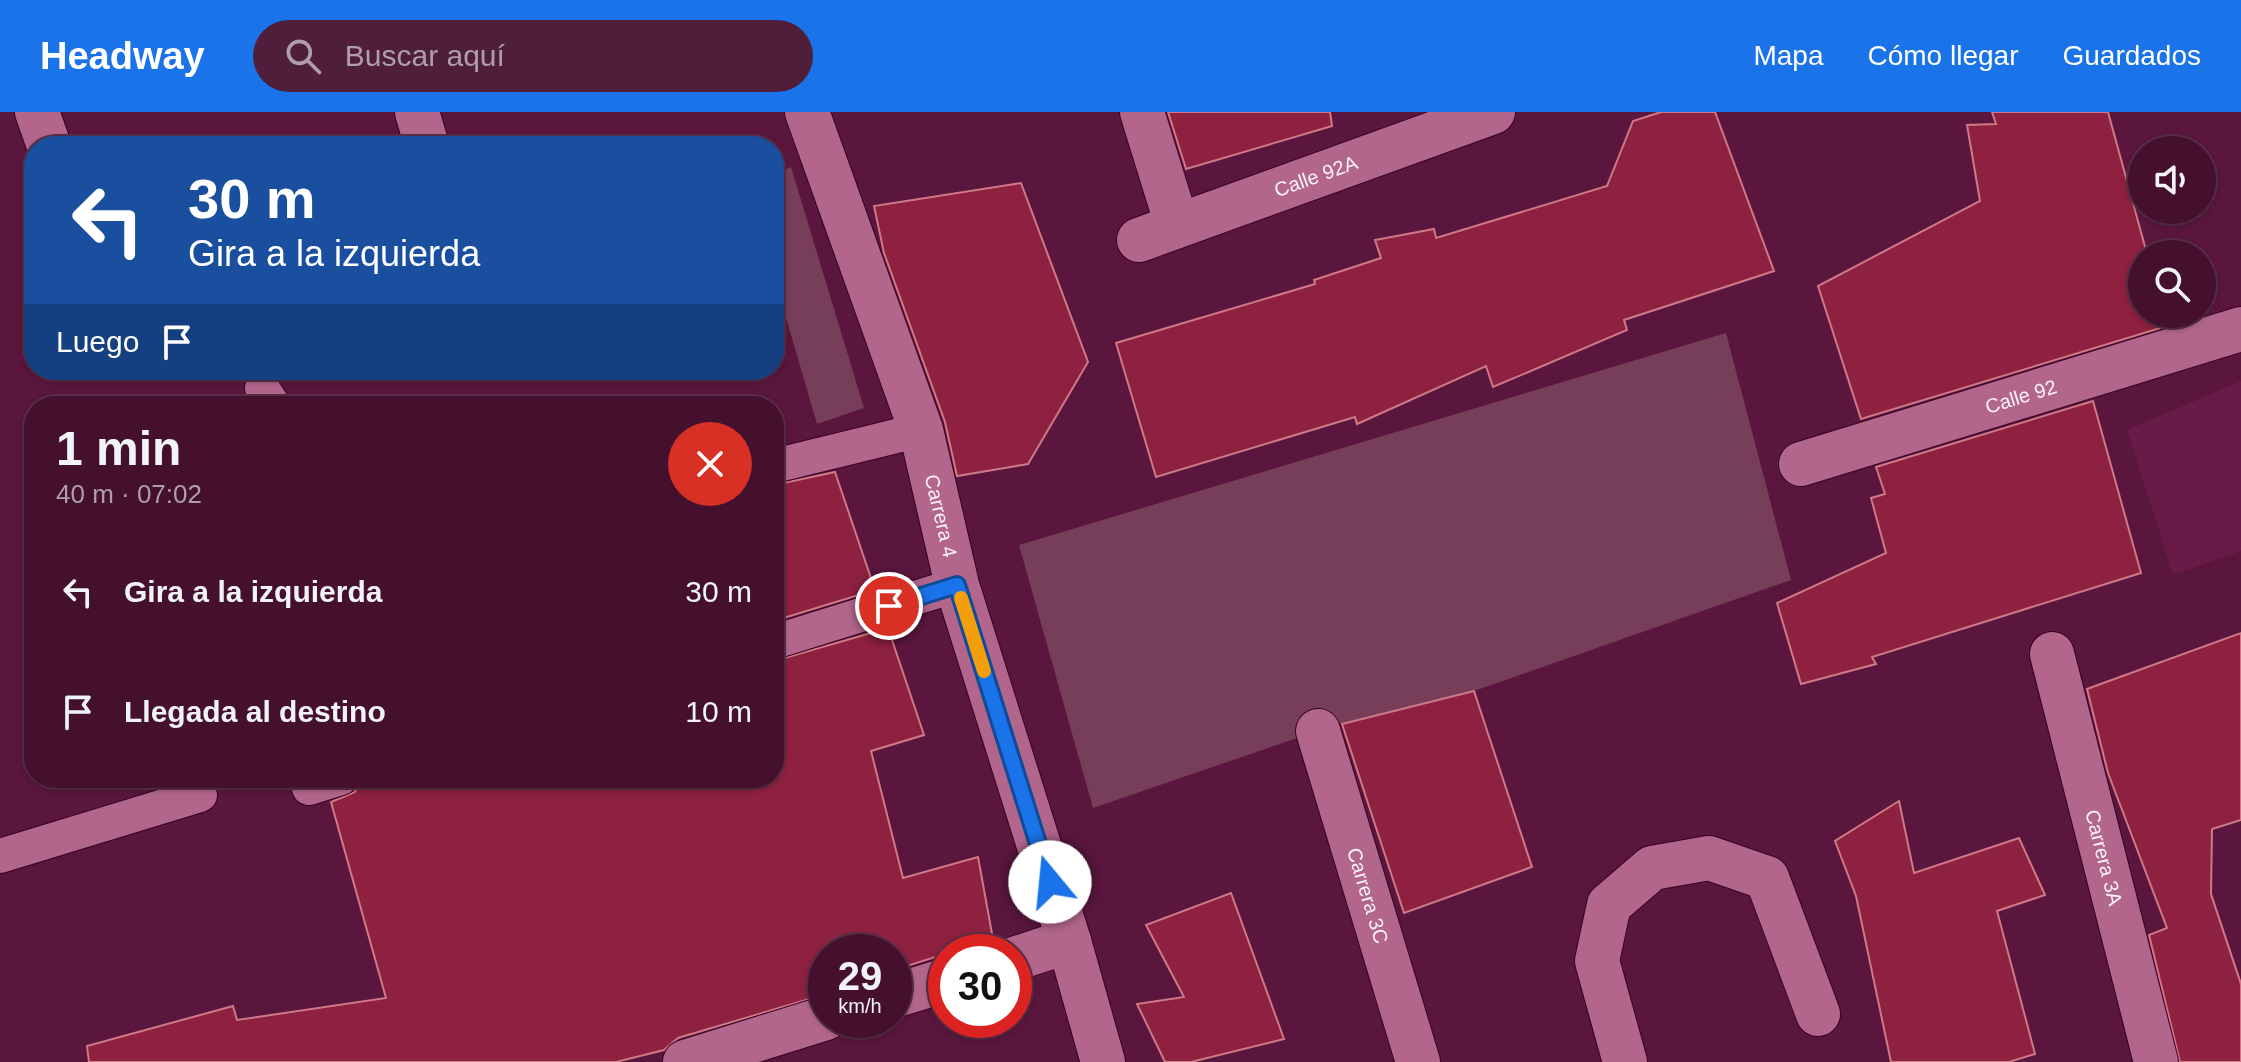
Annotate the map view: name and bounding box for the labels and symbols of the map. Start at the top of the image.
street label: Calle 92A [1271,151,1361,201]
street label: Calle 92 [1983,375,2059,418]
street label: Carrera 4 [921,472,961,560]
pin [855,572,923,640]
street label: Carrera 3A [2081,807,2127,908]
position arrow [1008,840,1092,924]
street label: Carrera 3C [1343,845,1393,946]
speed limit sign: 30 [928,934,1032,1038]

